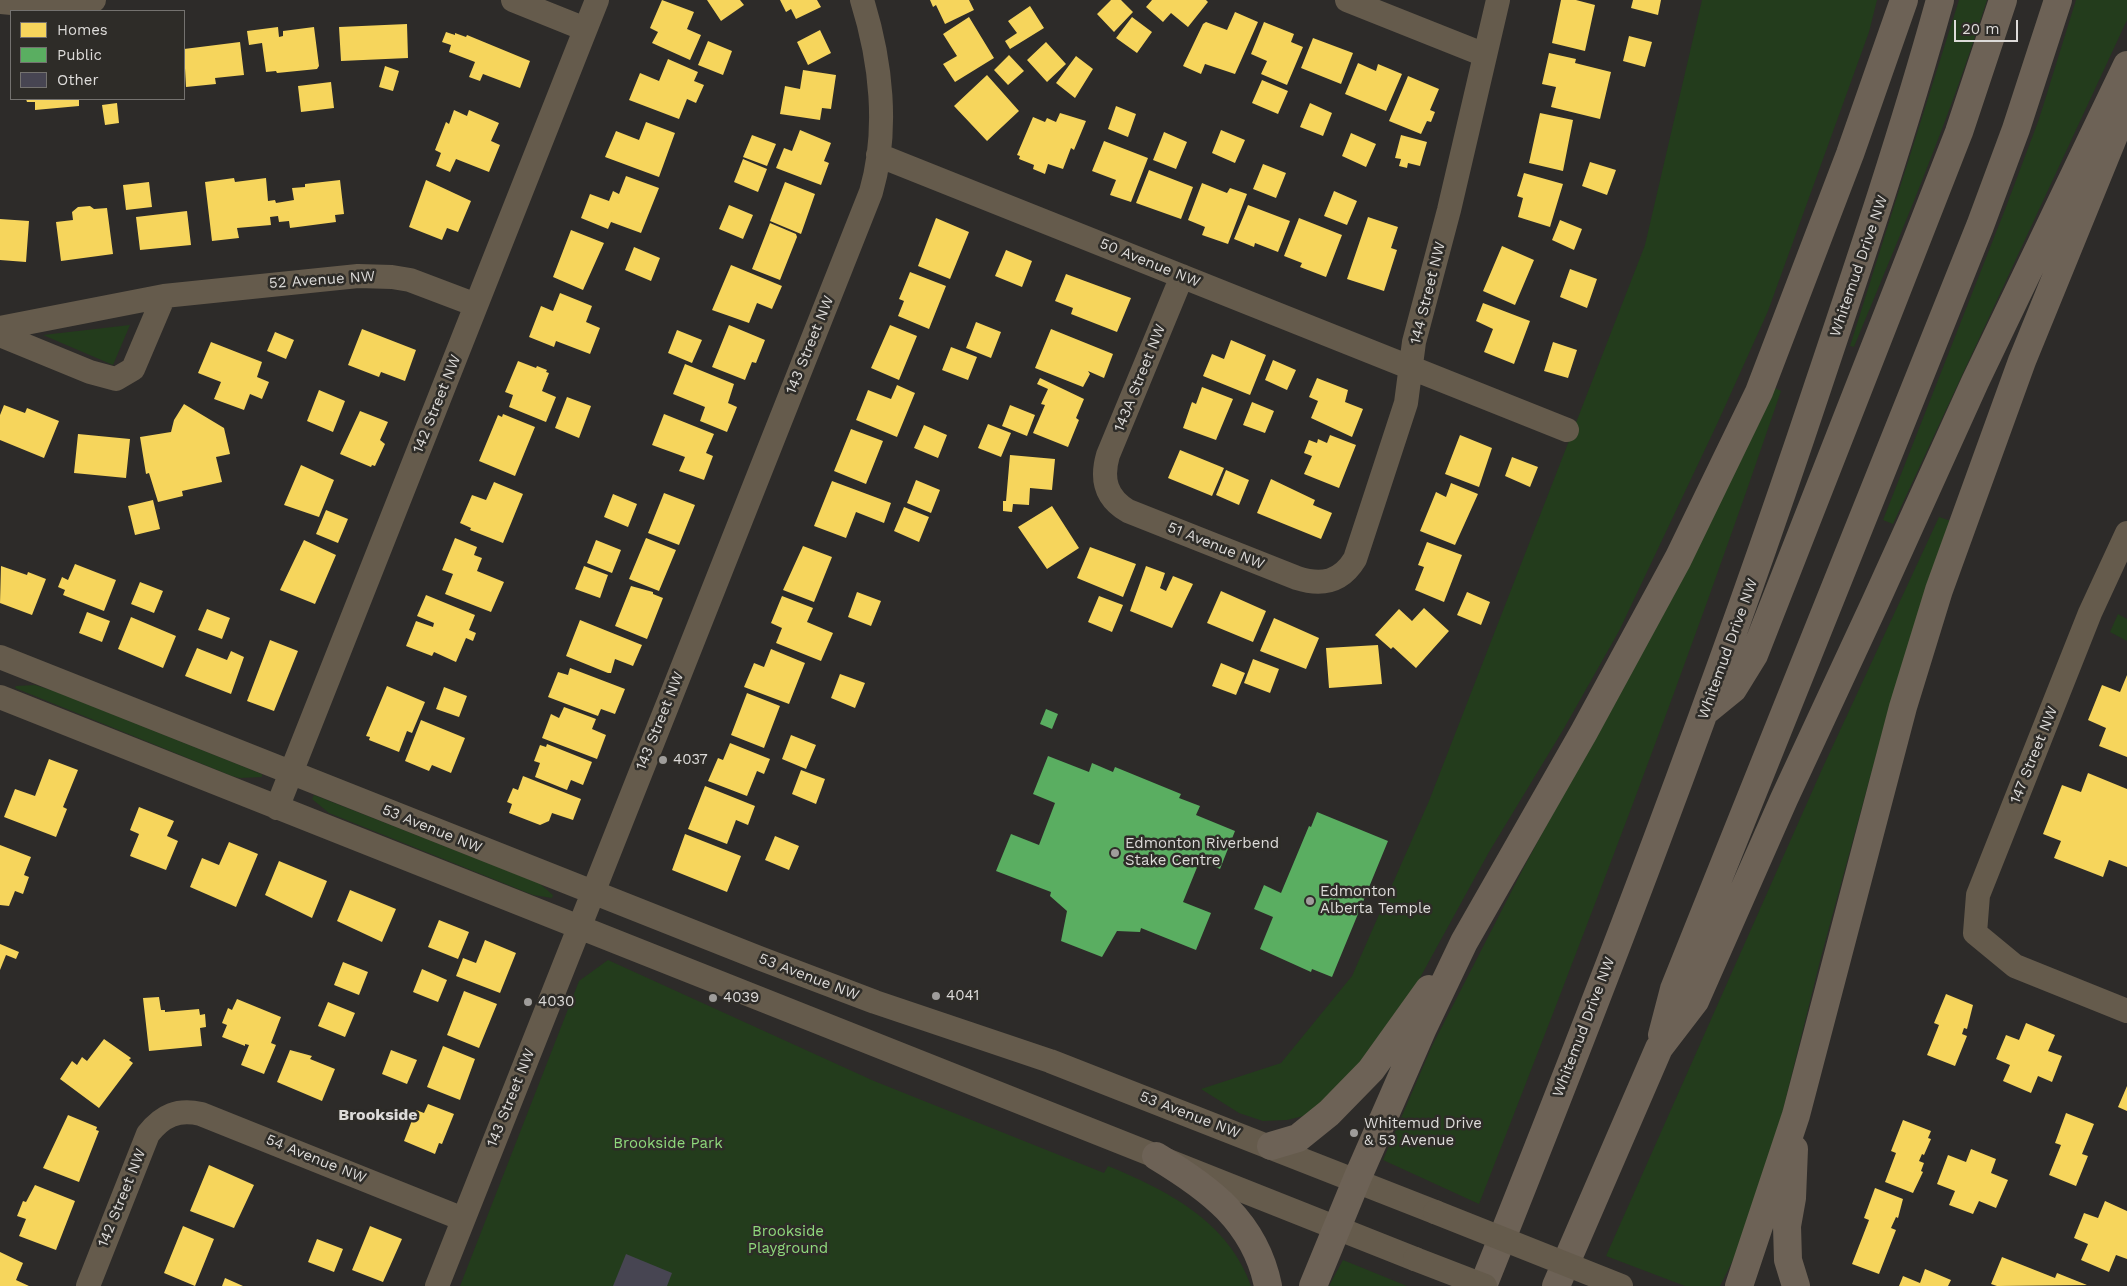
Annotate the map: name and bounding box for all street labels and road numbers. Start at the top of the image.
street label: Whitemud Drive NW [1826,193,1892,339]
street label: 50 Avenue NW [1097,235,1203,291]
street label: 144 Street NW [1407,240,1449,346]
street label: 52 Avenue NW [268,267,376,293]
street label: 143 Street NW [782,293,838,397]
street label: 143A Street NW [1110,322,1170,434]
street label: 142 Street NW [409,352,465,456]
street label: 51 Avenue NW [1165,518,1267,574]
street label: Whitemud Drive NW [1694,576,1762,722]
street label: 143 Street NW [632,669,688,773]
street label: 147 Street NW [2006,704,2062,806]
street label: 53 Avenue NW [379,801,485,857]
street label: 53 Avenue NW [756,950,862,1004]
street label: Whitemud Drive NW [1549,954,1619,1100]
street label: 143 Street NW [483,1046,539,1150]
street label: 53 Avenue NW [1137,1088,1243,1142]
street label: 54 Avenue NW [263,1131,369,1187]
street label: 142 Street NW [94,1146,150,1250]

